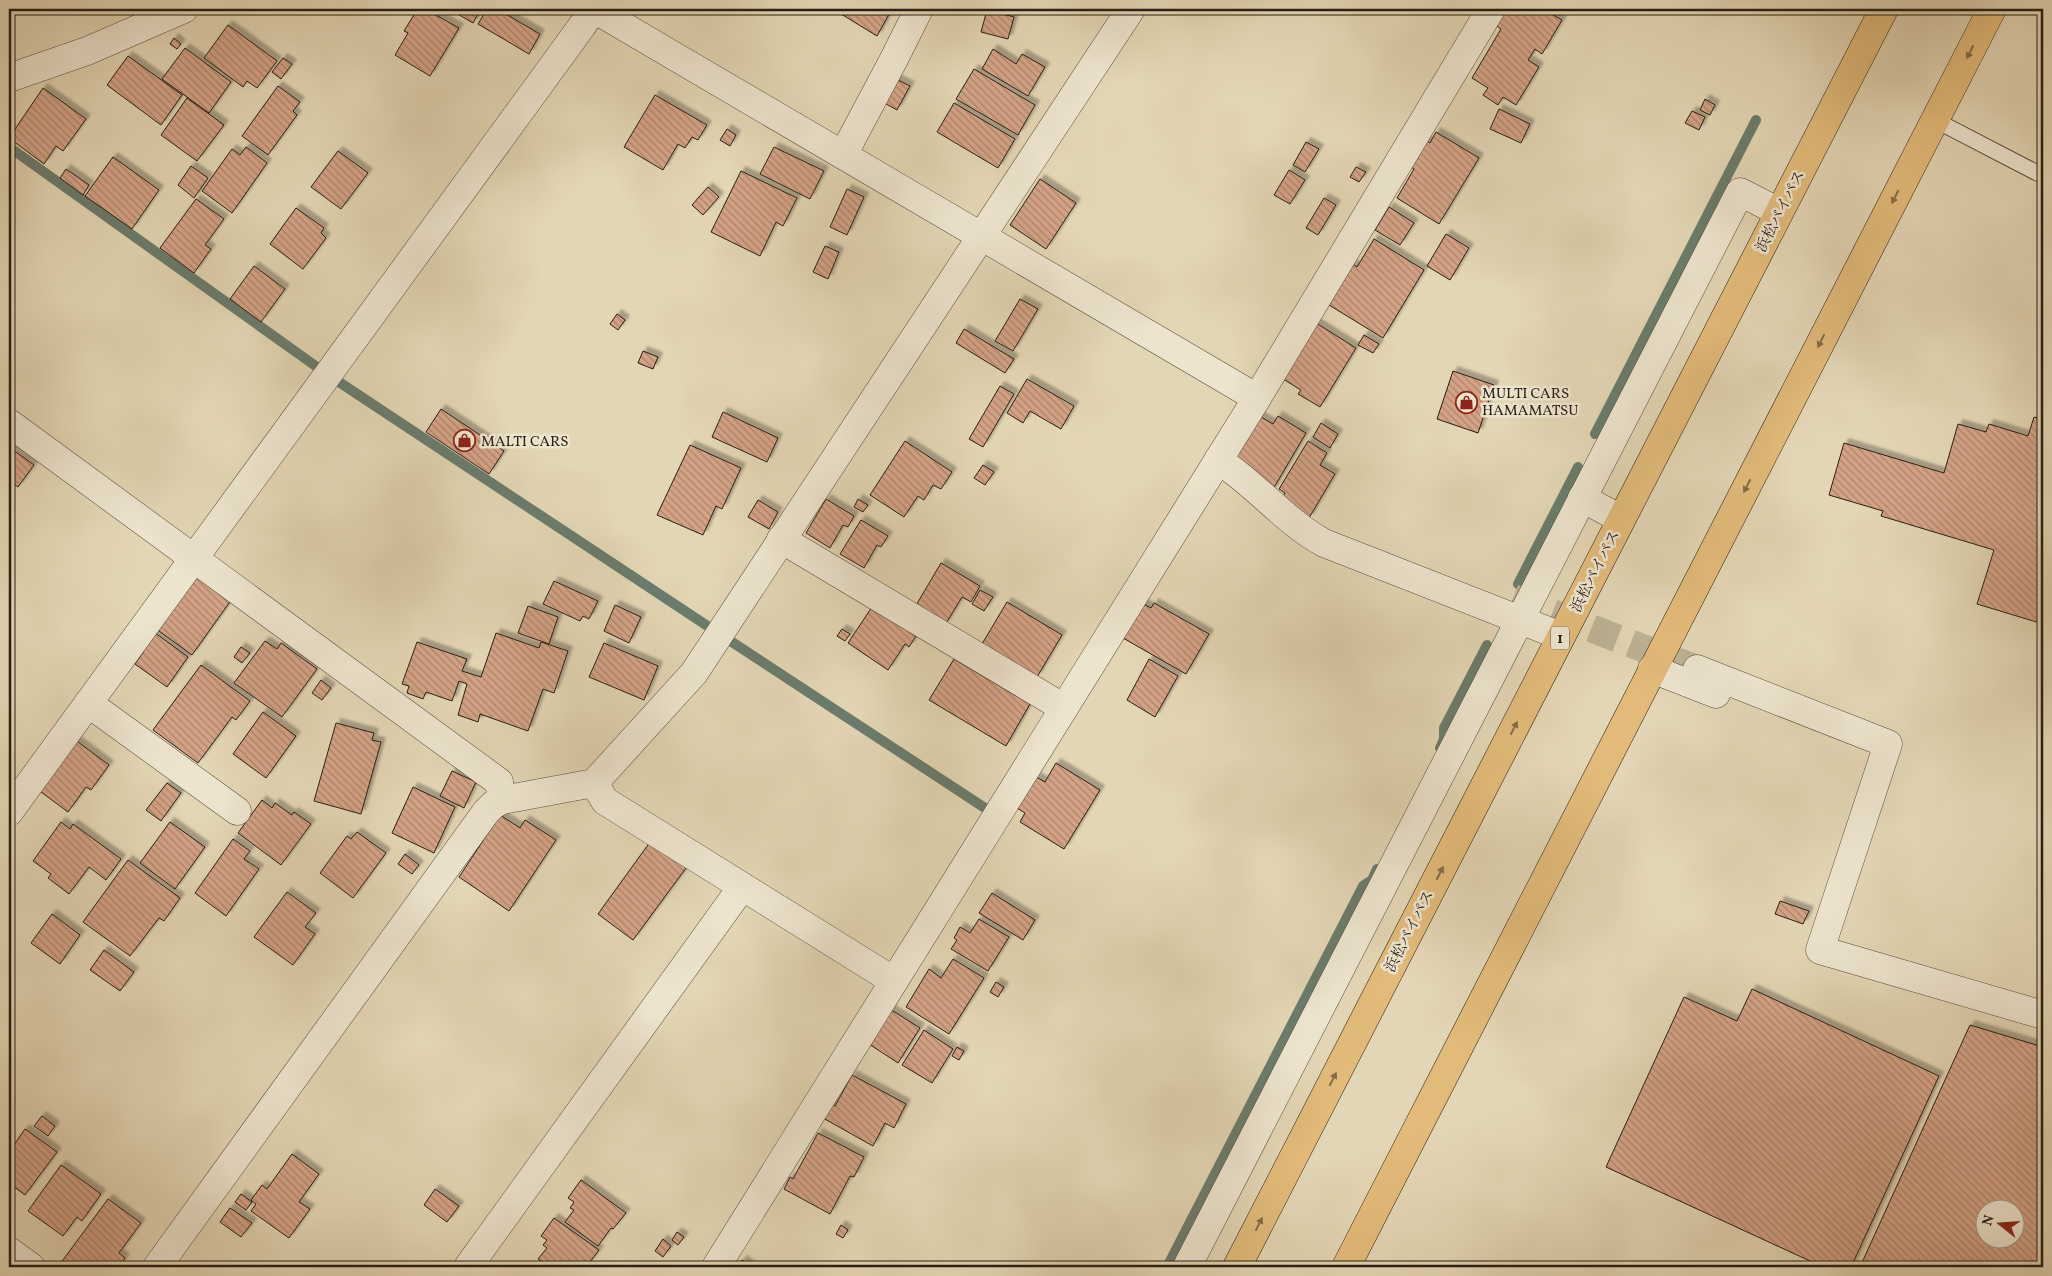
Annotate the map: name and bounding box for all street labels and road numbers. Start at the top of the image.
street label: 浜松バイパス [1752,167,1811,256]
street label: 浜松バイパス [1567,527,1626,616]
road number: 1 [1551,626,1569,650]
street label: 浜松バイパス [1381,887,1440,976]

